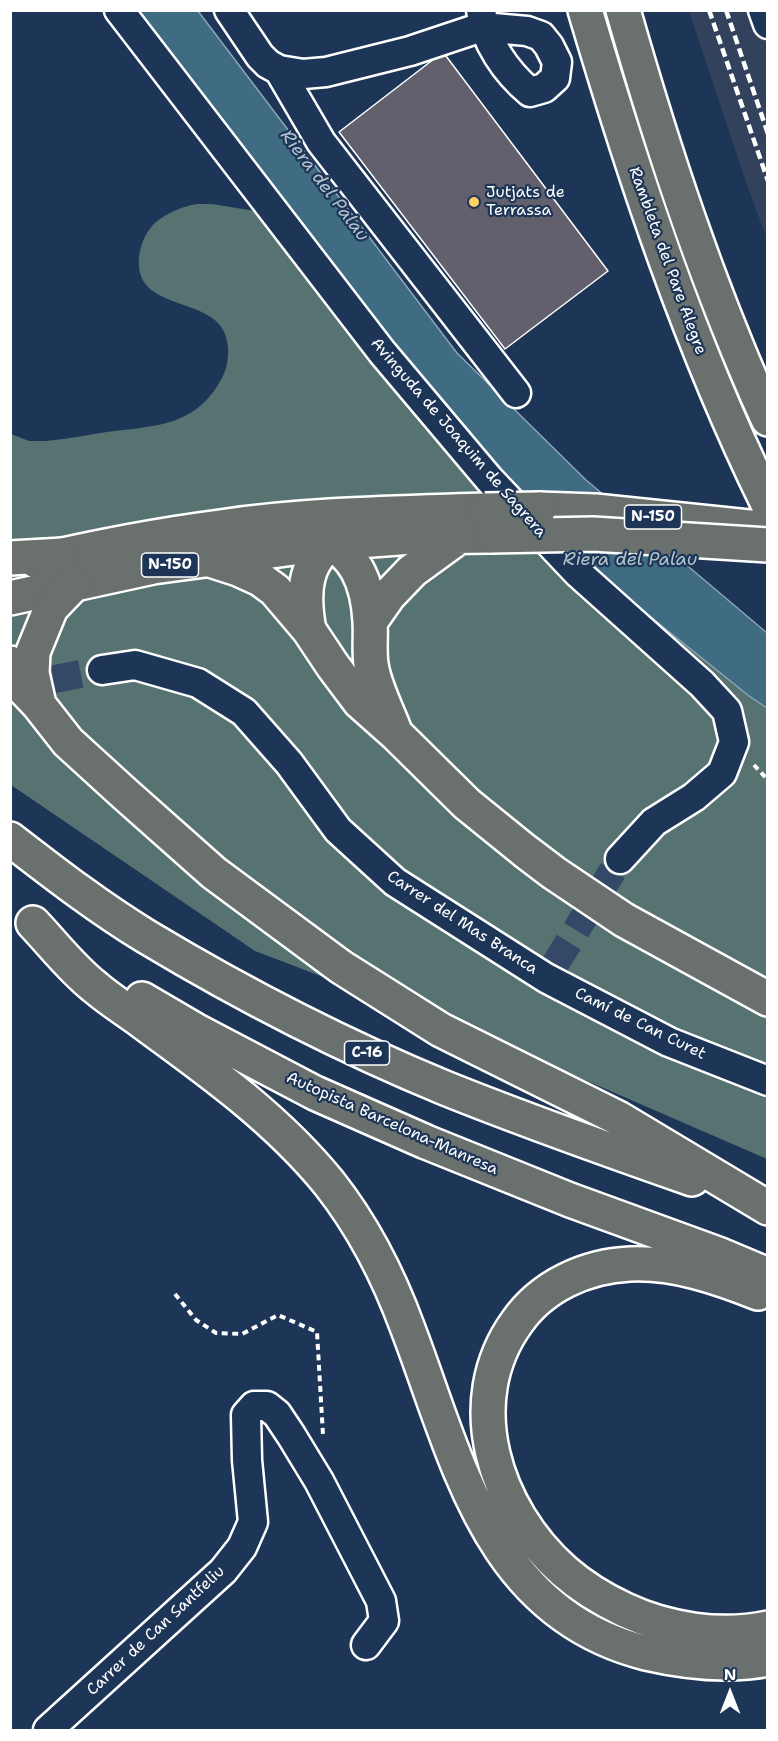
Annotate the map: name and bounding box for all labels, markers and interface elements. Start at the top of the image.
water label: Riera del Palau [275,126,373,246]
street label: Rambleta del Pare Alegre [624,165,710,357]
place label: Jutjats de Terrassa [486,183,565,221]
marker: Jutjats de Terrassa [467,195,481,209]
street label: Avinguda de Joaquim de Sagrera [366,334,550,542]
road number: N-150 [624,505,682,529]
water label: Riera del Palau [563,549,697,571]
road number: N-150 [142,553,198,577]
street label: Carrer del Mas Branca [383,867,541,979]
street label: Camí de Can Curet [571,984,709,1064]
road number: C-16 [344,1041,389,1065]
street label: Autopista Barcelona-Manresa [283,1068,501,1180]
street label: Carrer de Can Santfeliu [83,1562,229,1700]
north arrow [700,1663,760,1723]
text: N [724,1664,736,1685]

